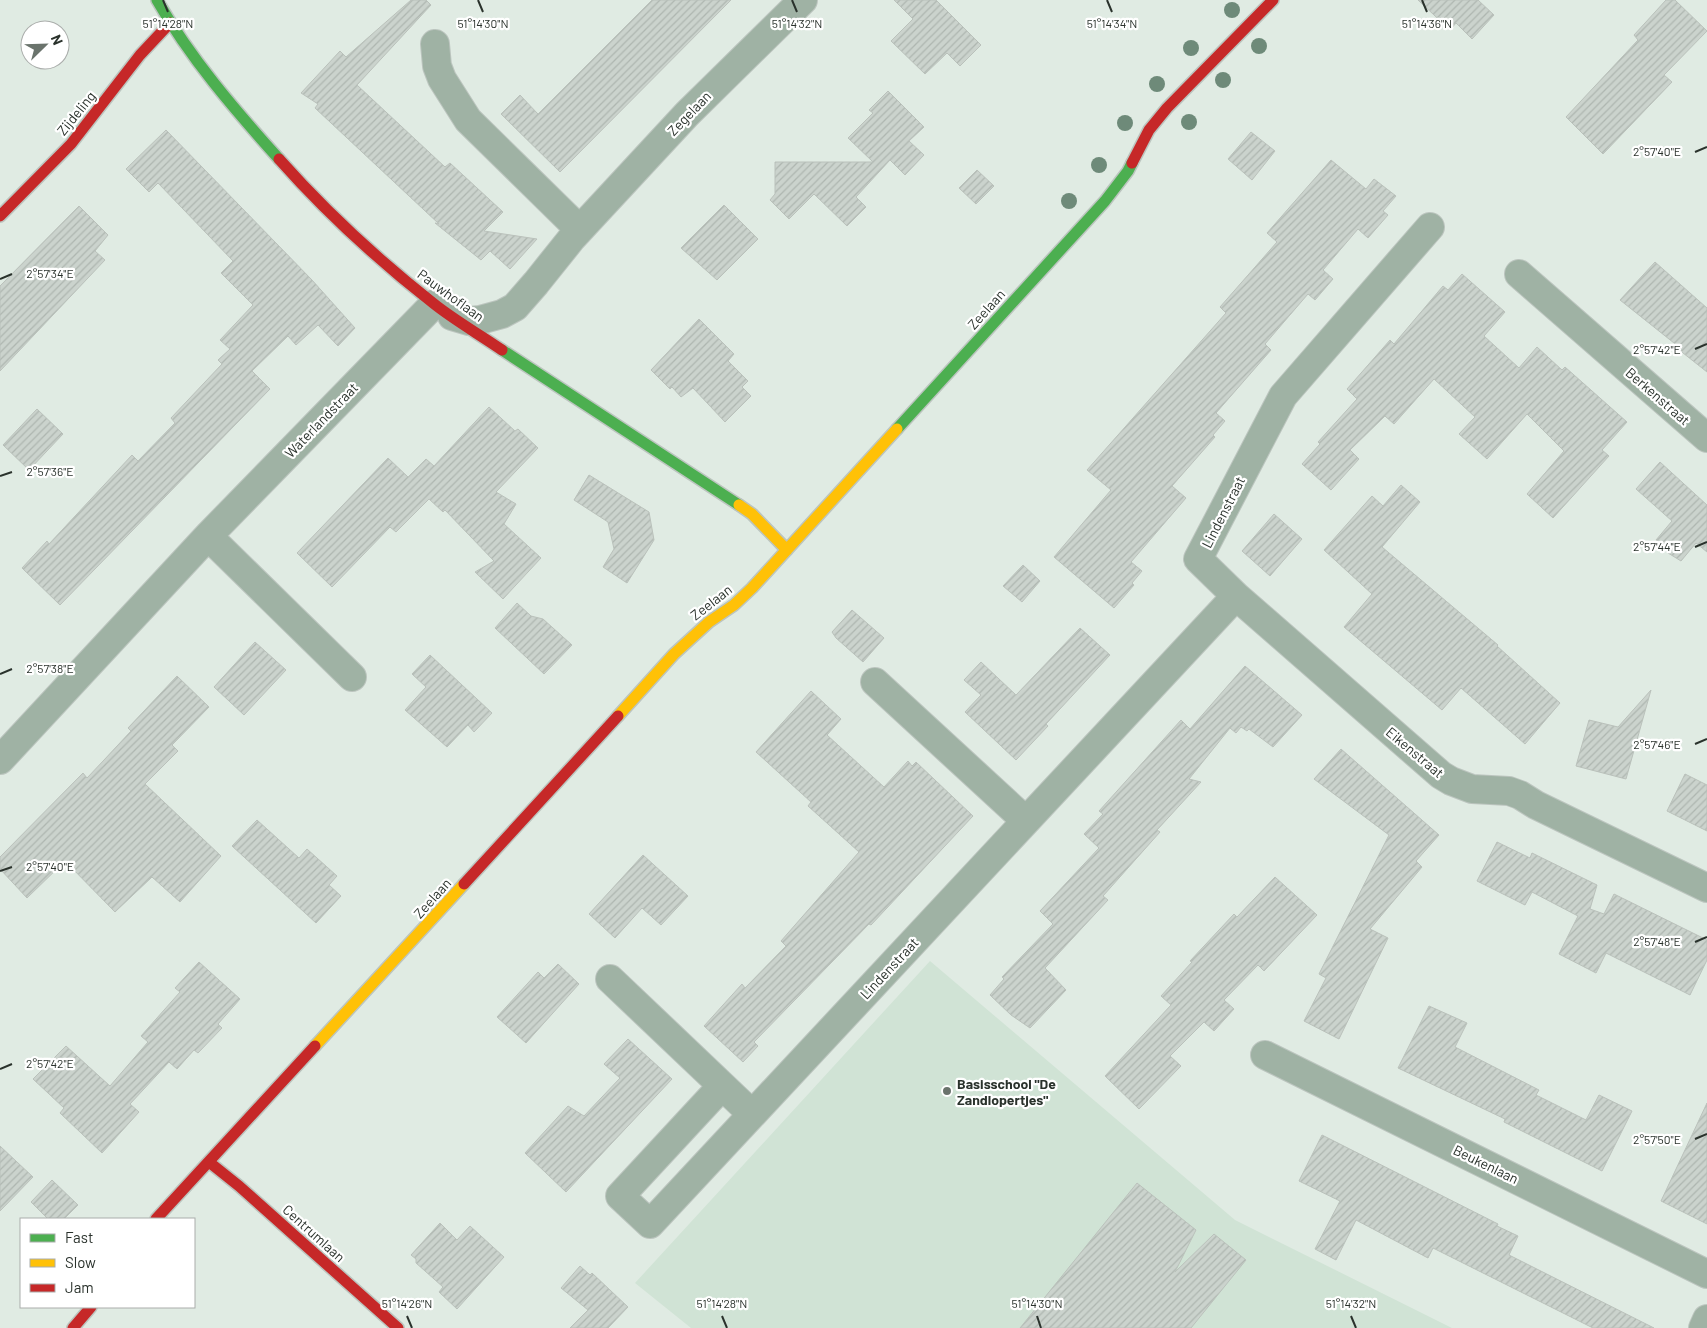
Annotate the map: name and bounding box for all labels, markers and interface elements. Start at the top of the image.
text: 51°14'28"N [143,16,193,30]
text: 51°14'30"N [457,16,509,30]
text: 51°14'32"N [772,16,822,30]
text: 51°14'34"N [1087,16,1137,30]
text: 51°14'36"N [1402,16,1452,30]
north arrow [20,20,70,70]
text: N [48,32,67,47]
street label: Zegelaan [664,87,714,139]
street label: Zijdeling [53,88,99,138]
text: 2°57'40"E [1633,144,1681,158]
street label: Pauwhoflaan [414,265,488,325]
text: 2°57'34"E [26,266,74,280]
street label: Zeelaan [964,286,1008,332]
text: 2°57'42"E [1633,342,1681,356]
street label: Berkenstraat [1622,364,1694,428]
street label: Waterlandstraat [281,379,361,461]
text: 2°57'36"E [26,464,74,478]
street label: Lindenstraat [1198,473,1248,551]
text: 2°57'44"E [1633,539,1681,553]
street label: Zeelaan [687,581,735,623]
text: 2°57'38"E [26,661,74,675]
street label: Eikenstraat [1383,723,1447,781]
text: 2°57'46"E [1633,737,1681,751]
text: 2°57'40"E [26,859,74,873]
street label: Zeelaan [410,875,454,921]
street label: Lindenstraat [856,934,922,1002]
text: 2°57'48"E [1633,934,1681,948]
text: 2°57'42"E [26,1056,74,1070]
place label: Basisschool "De Zandlopertjes" [957,1075,1056,1108]
marker: Basisschool "De Zandlopertjes" [941,1085,953,1097]
text: 2°57'50"E [1633,1132,1681,1146]
street label: Beukenlaan [1451,1141,1521,1187]
street label: Centrumlaan [279,1201,349,1265]
legend [20,1218,195,1308]
text: Fast [65,1228,93,1246]
text: Slow [65,1253,96,1271]
text: Jam [65,1278,94,1296]
text: 51°14'26"N [382,1296,432,1310]
text: 51°14'28"N [697,1296,747,1310]
text: 51°14'30"N [1011,1296,1063,1310]
text: 51°14'32"N [1326,1296,1376,1310]

